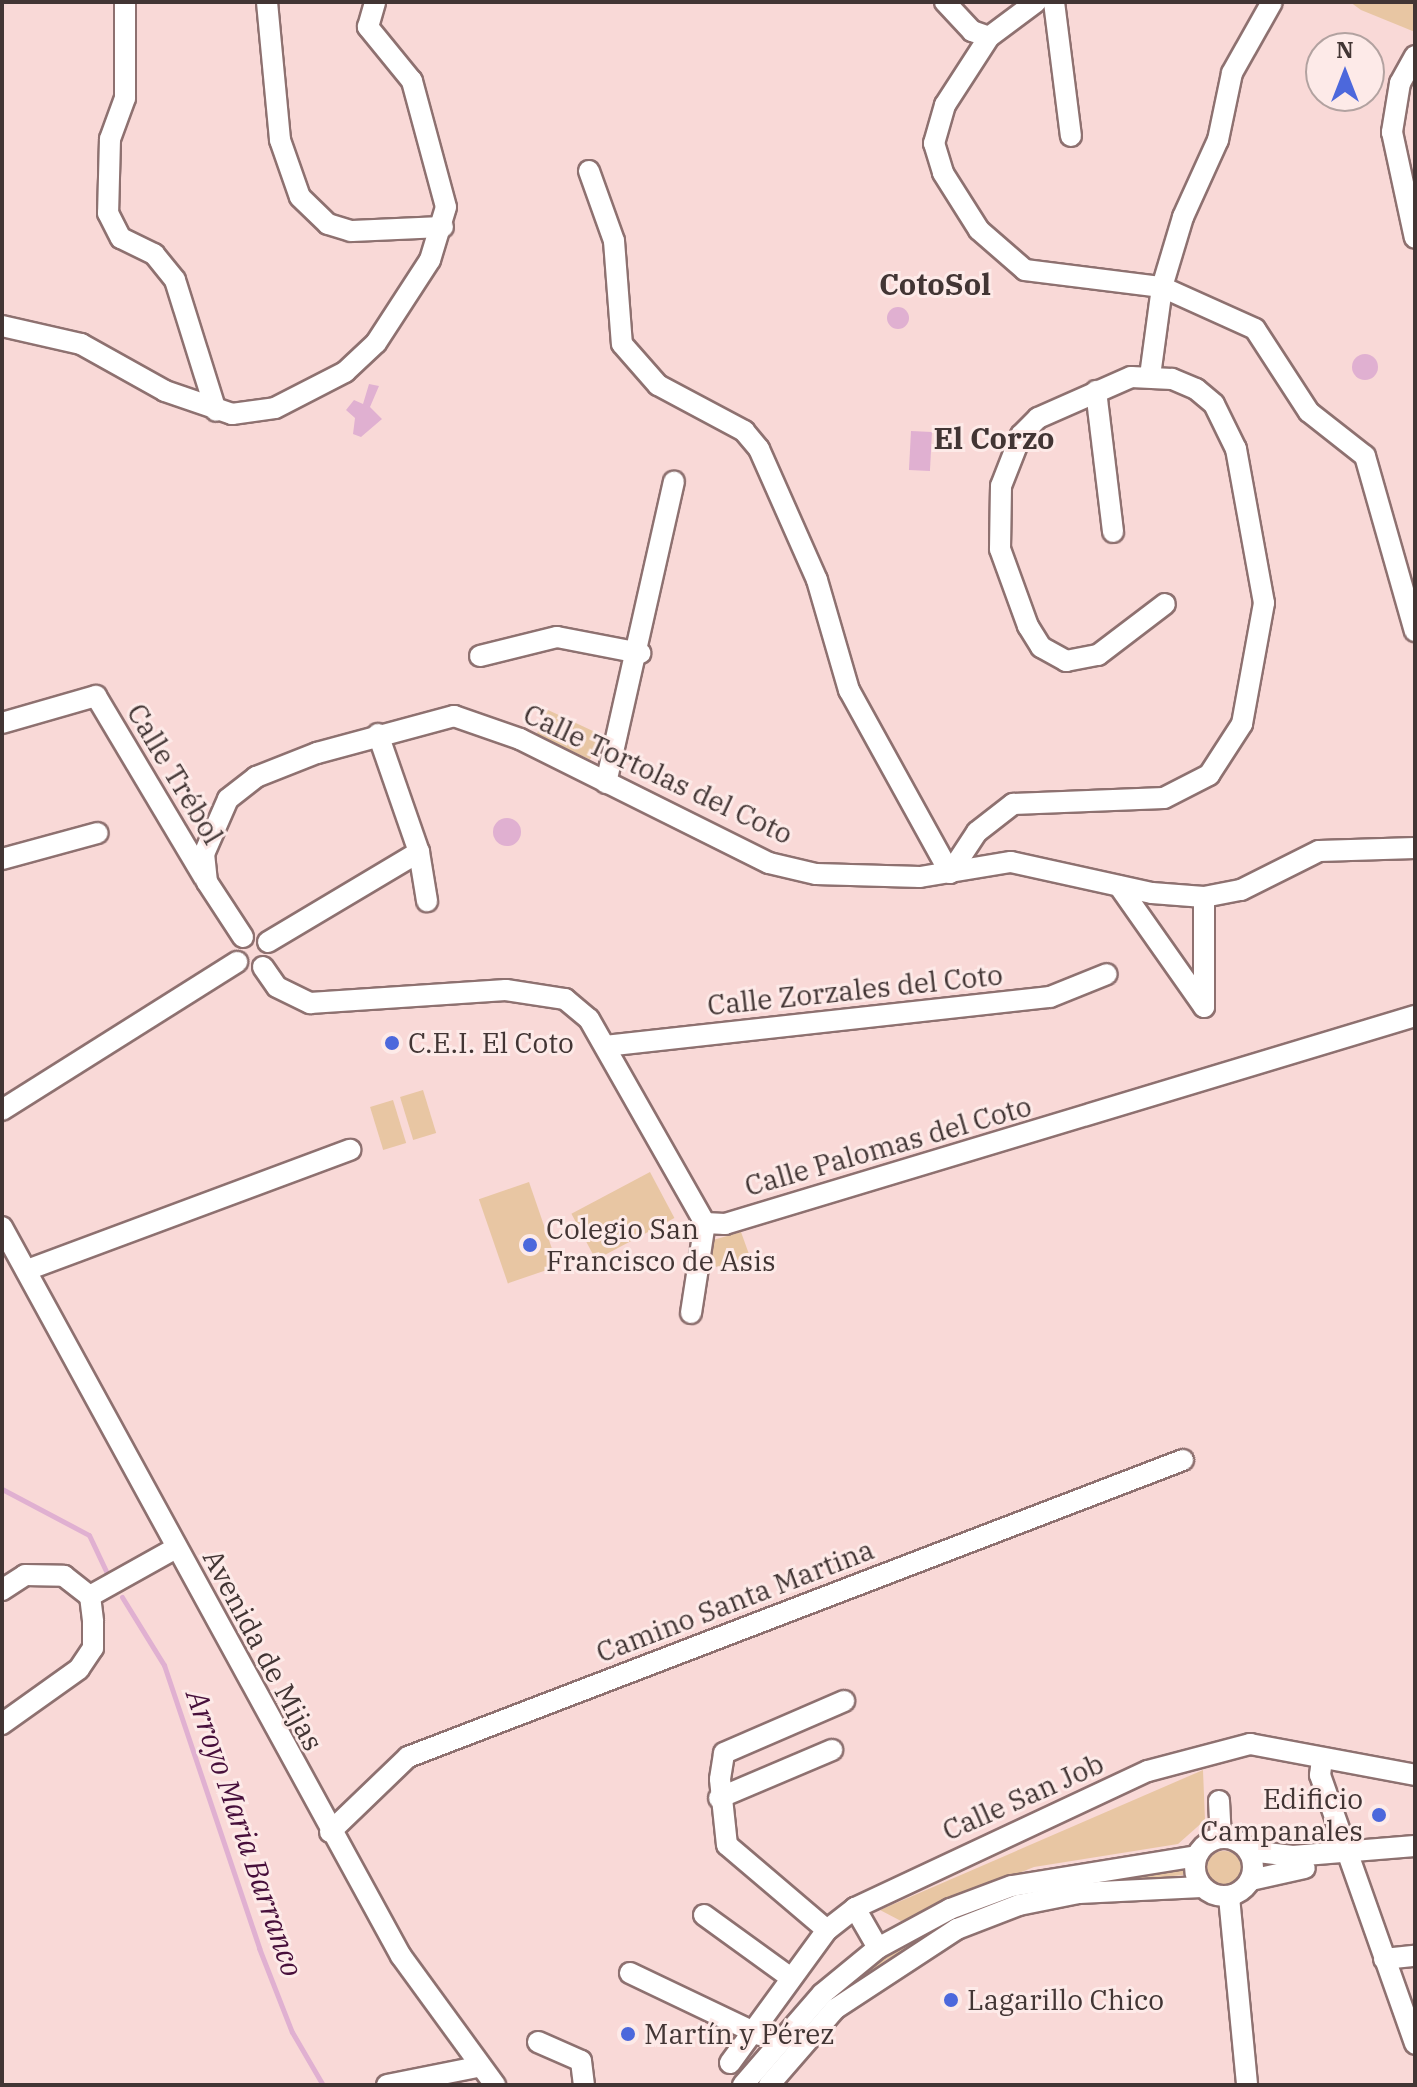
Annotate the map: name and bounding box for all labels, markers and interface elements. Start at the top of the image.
north arrow [1305,32,1385,112]
text: N [1336,35,1354,64]
district label: CotoSol [879,266,991,302]
district label: El Corzo [933,420,1055,456]
street label: Calle Tortolas del Coto [518,697,798,851]
street label: Calle Trébol [120,698,230,850]
street label: Calle Zorzales del Coto [706,958,1004,1022]
place label: C.E.I. El Coto [408,1026,574,1060]
marker: C.E.I. El Coto [383,1034,401,1052]
street label: Calle Palomas del Coto [741,1089,1035,1203]
place label: Colegio San Francisco de Asis [546,1212,776,1278]
marker: Colegio San Francisco de Asis [521,1236,539,1254]
street label: Camino Santa Martina [592,1533,878,1669]
street label: Avenida de Mijas [196,1544,330,1756]
water label: Arroyo Maria Barranco [179,1685,311,1981]
street label: Calle San Job [937,1747,1109,1847]
place label: Edificio Campanales [1200,1782,1363,1848]
marker: Edificio Campanales [1370,1806,1388,1824]
place label: Lagarillo Chico [967,1983,1164,2017]
marker: Lagarillo Chico [942,1991,960,2009]
place label: Martín y Pérez [644,2017,834,2051]
marker: Martín y Pérez [619,2025,637,2043]

